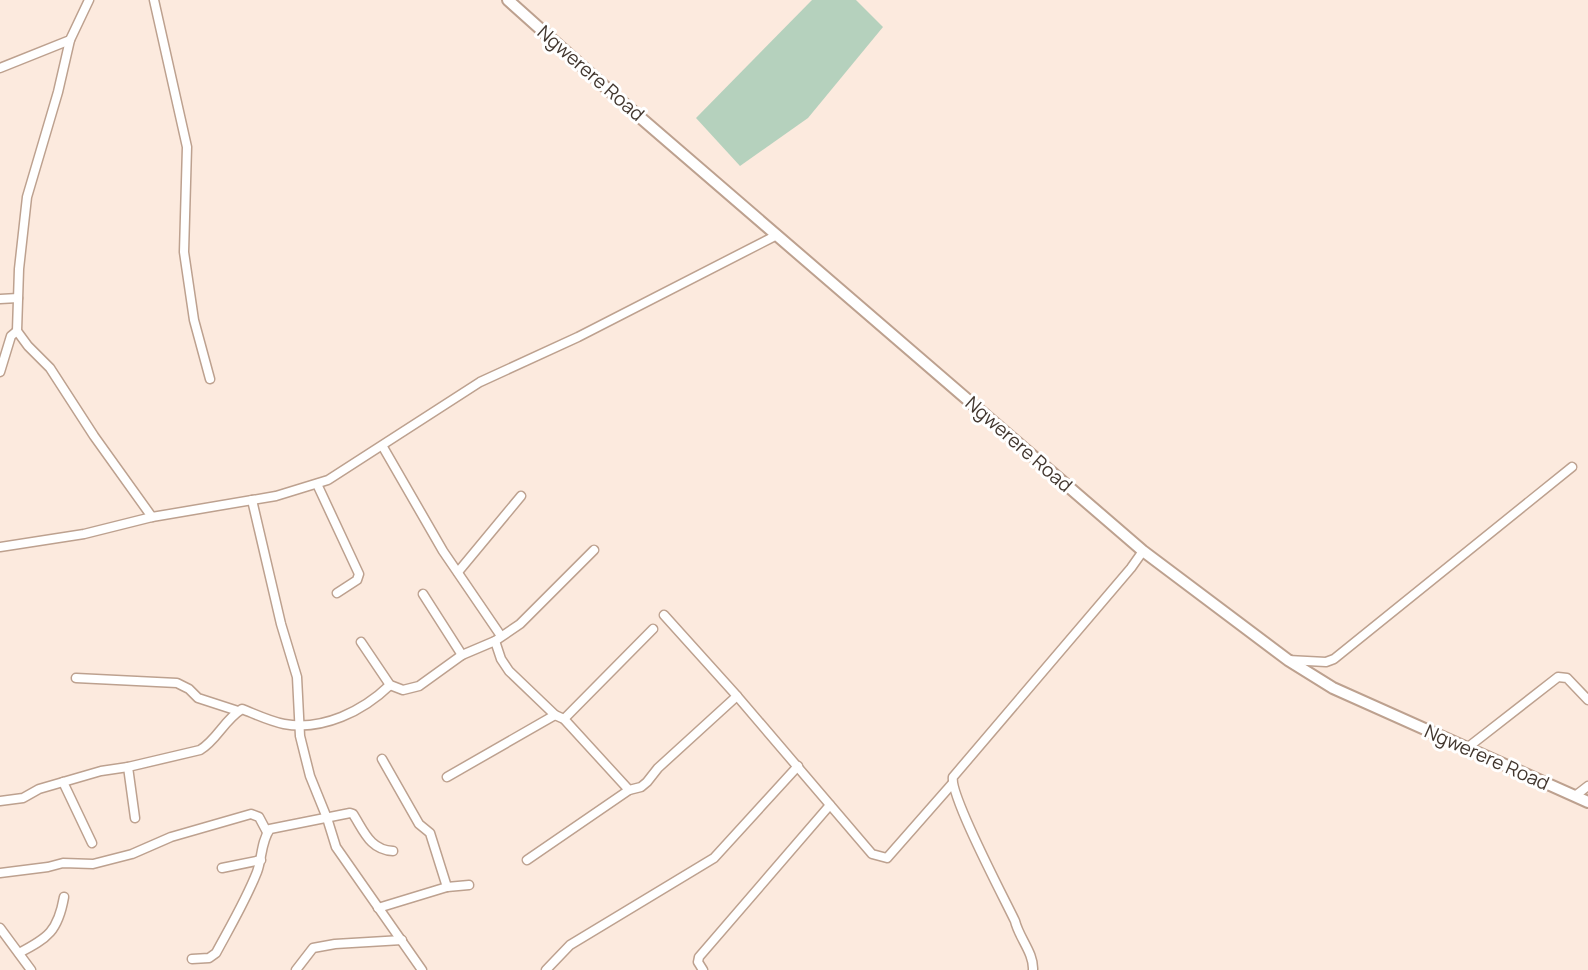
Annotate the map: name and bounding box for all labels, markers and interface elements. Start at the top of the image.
street label: Ngwerere Road [532,19,650,127]
street label: Ngwerere Road [960,390,1078,498]
street label: Ngwerere Road [1421,718,1553,796]

